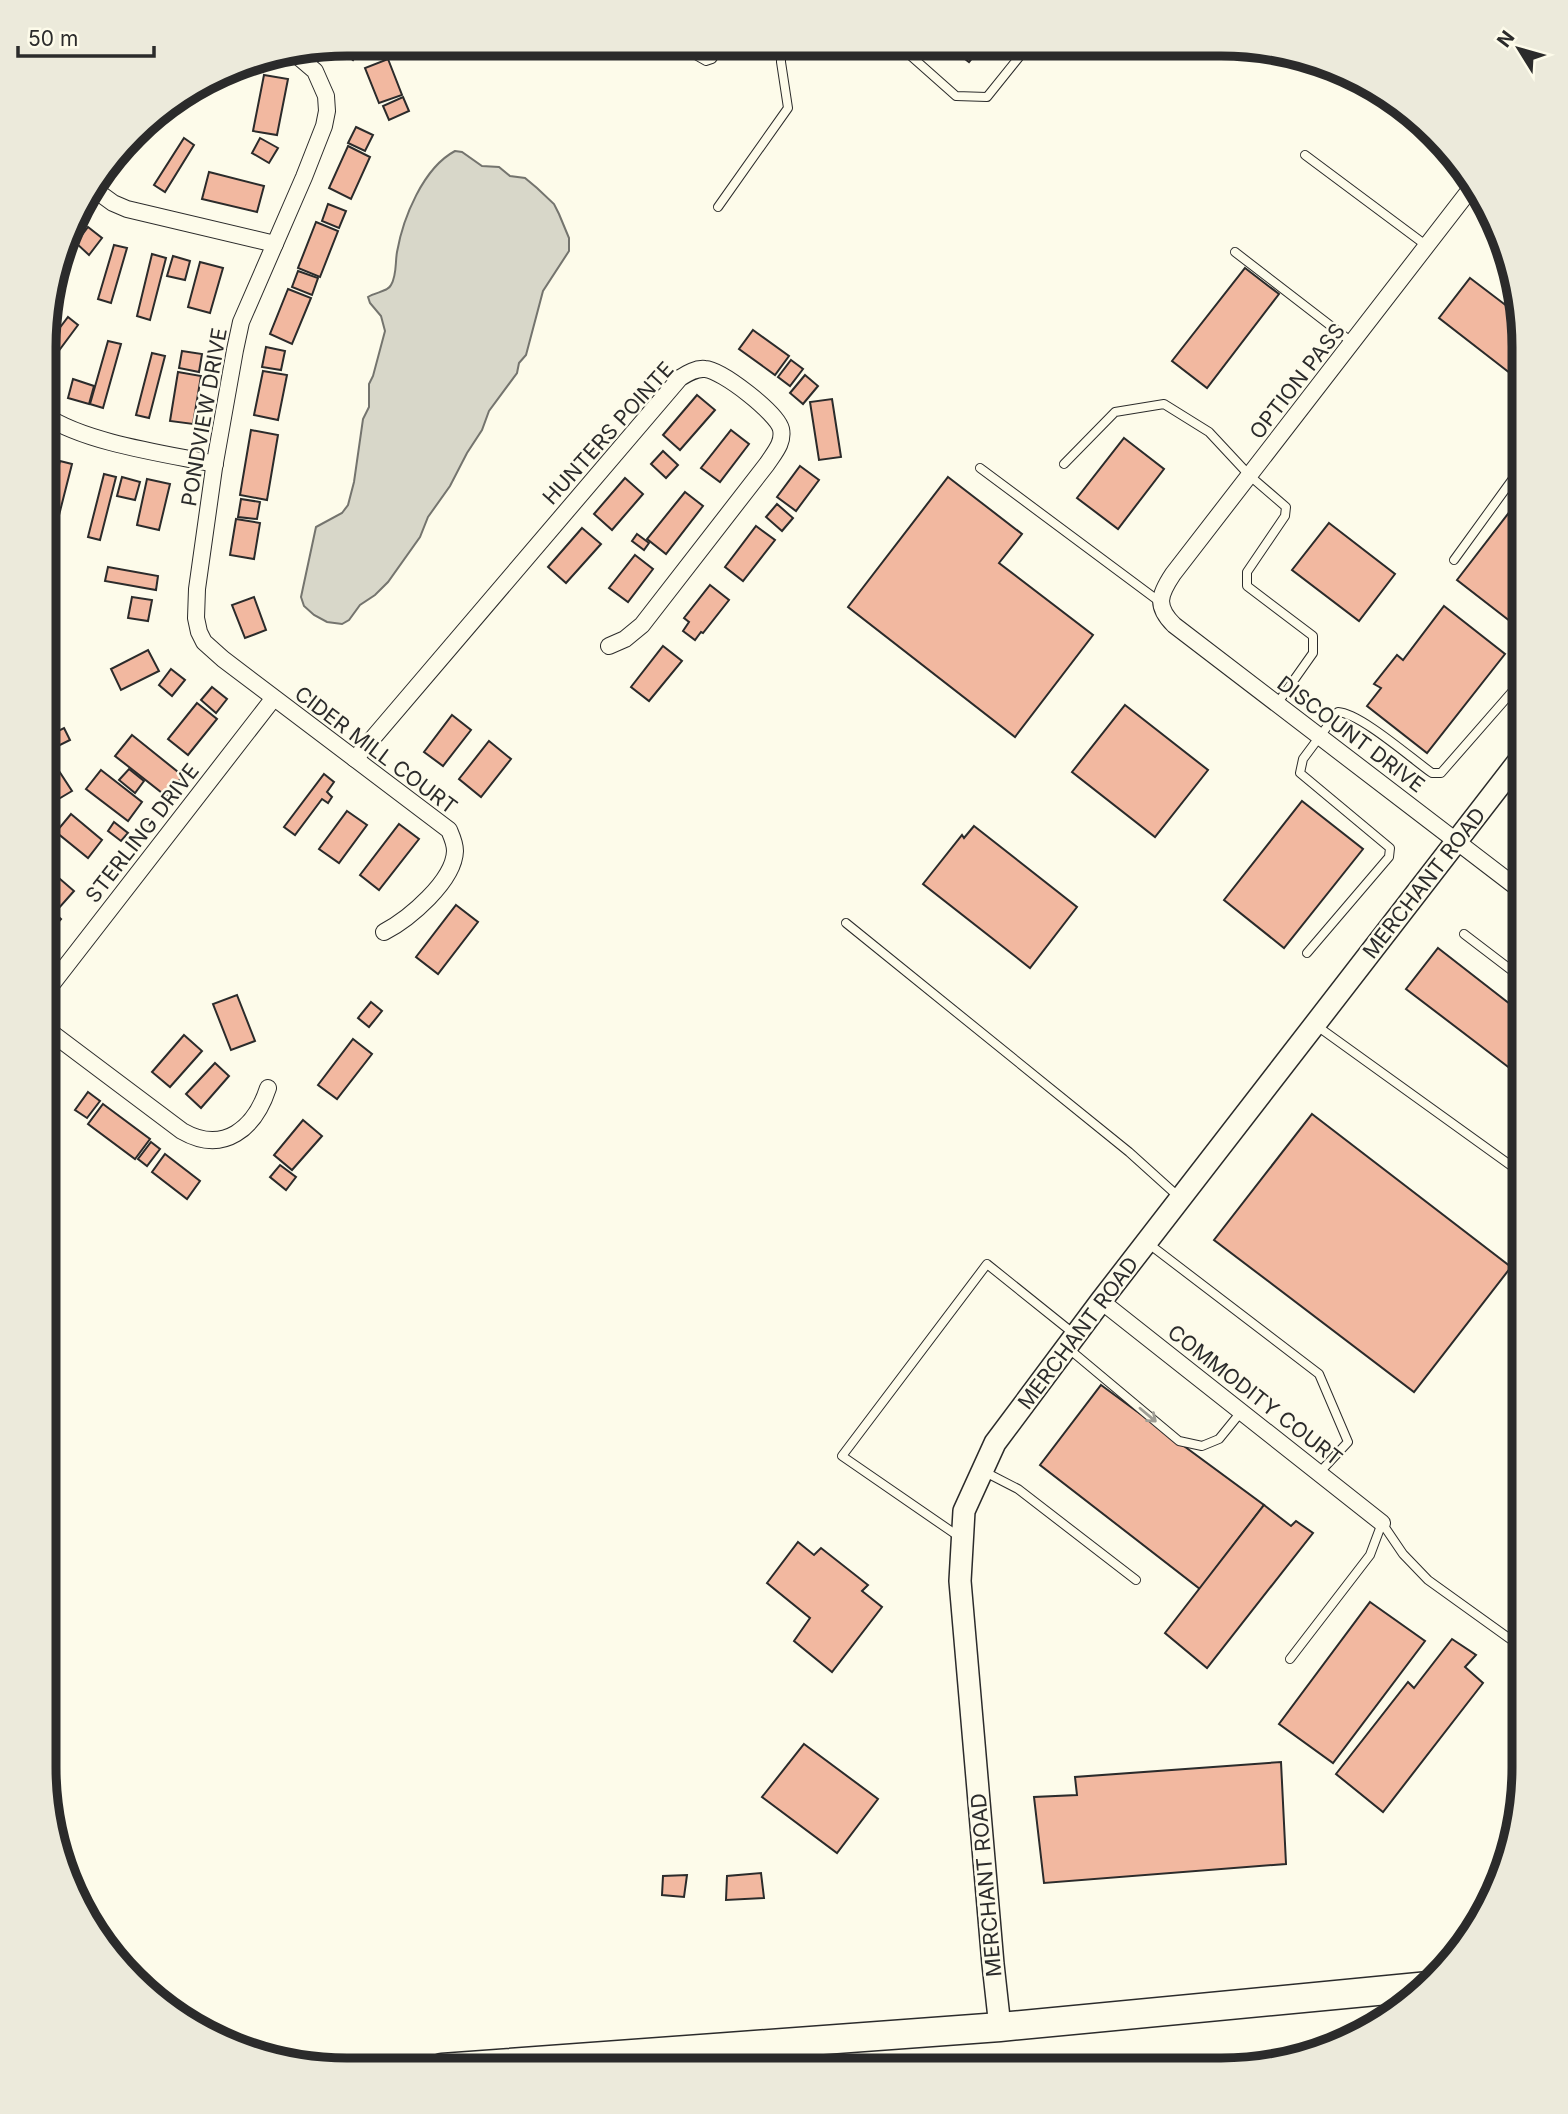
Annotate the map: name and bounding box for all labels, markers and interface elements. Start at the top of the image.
scale bar [18,14,154,58]
north arrow [1484,14,1554,84]
text: 50 m [28,26,78,51]
text: N [1492,26,1519,52]
street label: OPTION PASS [1244,318,1350,444]
street label: PONDVIEW DRIVE [176,326,232,508]
street label: HUNTERS POINTE [537,357,679,509]
street label: DISCOUNT DRIVE [1272,670,1430,798]
street label: CIDER MILL COURT [290,681,462,819]
street label: STERLING DRIVE [80,759,204,907]
street label: MERCHANT ROAD [1357,803,1491,963]
street label: MERCHANT ROAD [1013,1252,1143,1414]
street label: COMMODITY COURT [1163,1319,1347,1471]
one-way arrow [1139,1407,1157,1423]
street label: MERCHANT ROAD [966,1792,1006,1978]

